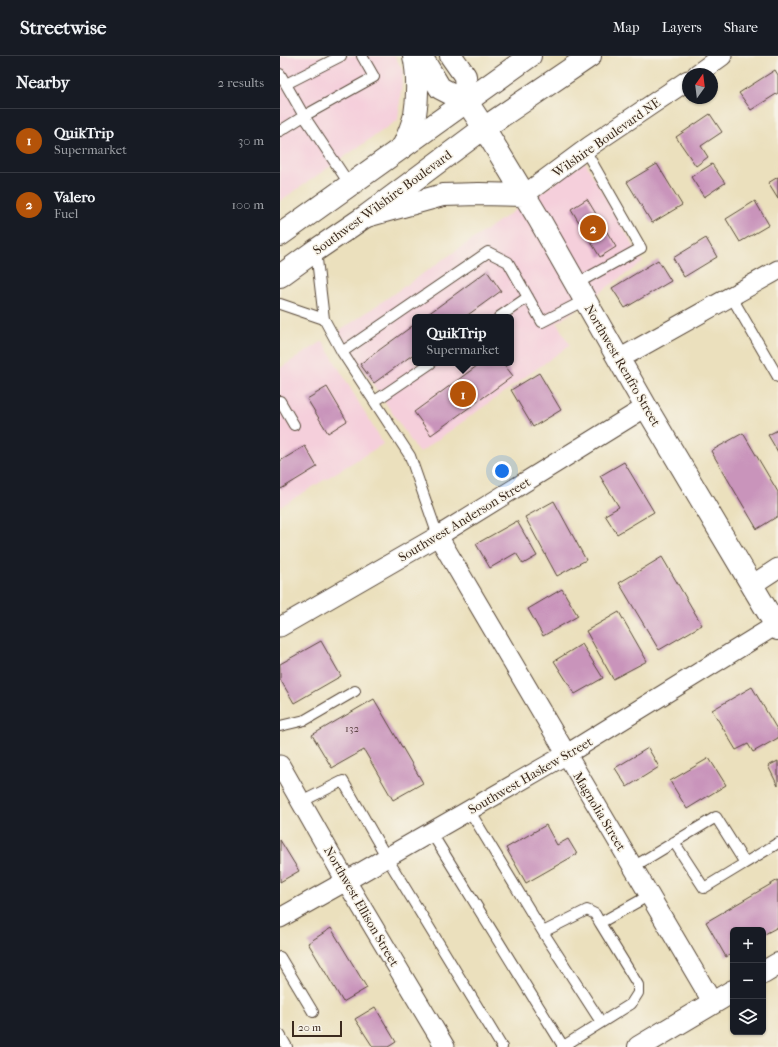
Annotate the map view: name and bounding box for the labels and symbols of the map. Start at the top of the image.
north arrow [682,68,718,104]
street label: Wilshire Boulevard NE [549,94,663,181]
street label: Southwest Wilshire Boulevard [310,146,455,258]
pin: 2 [580,213,606,243]
street label: Northwest Renfro Street [582,302,664,429]
pin: 1 [450,379,476,409]
your location [492,461,512,481]
street label: Southwest Anderson Street [396,474,533,565]
house number: 132 [345,722,359,735]
street label: Southwest Haskew Street [465,734,595,817]
street label: Magnolia Street [570,769,629,854]
street label: Northwest Ellison Street [321,843,402,969]
scale bar [292,1019,342,1038]

